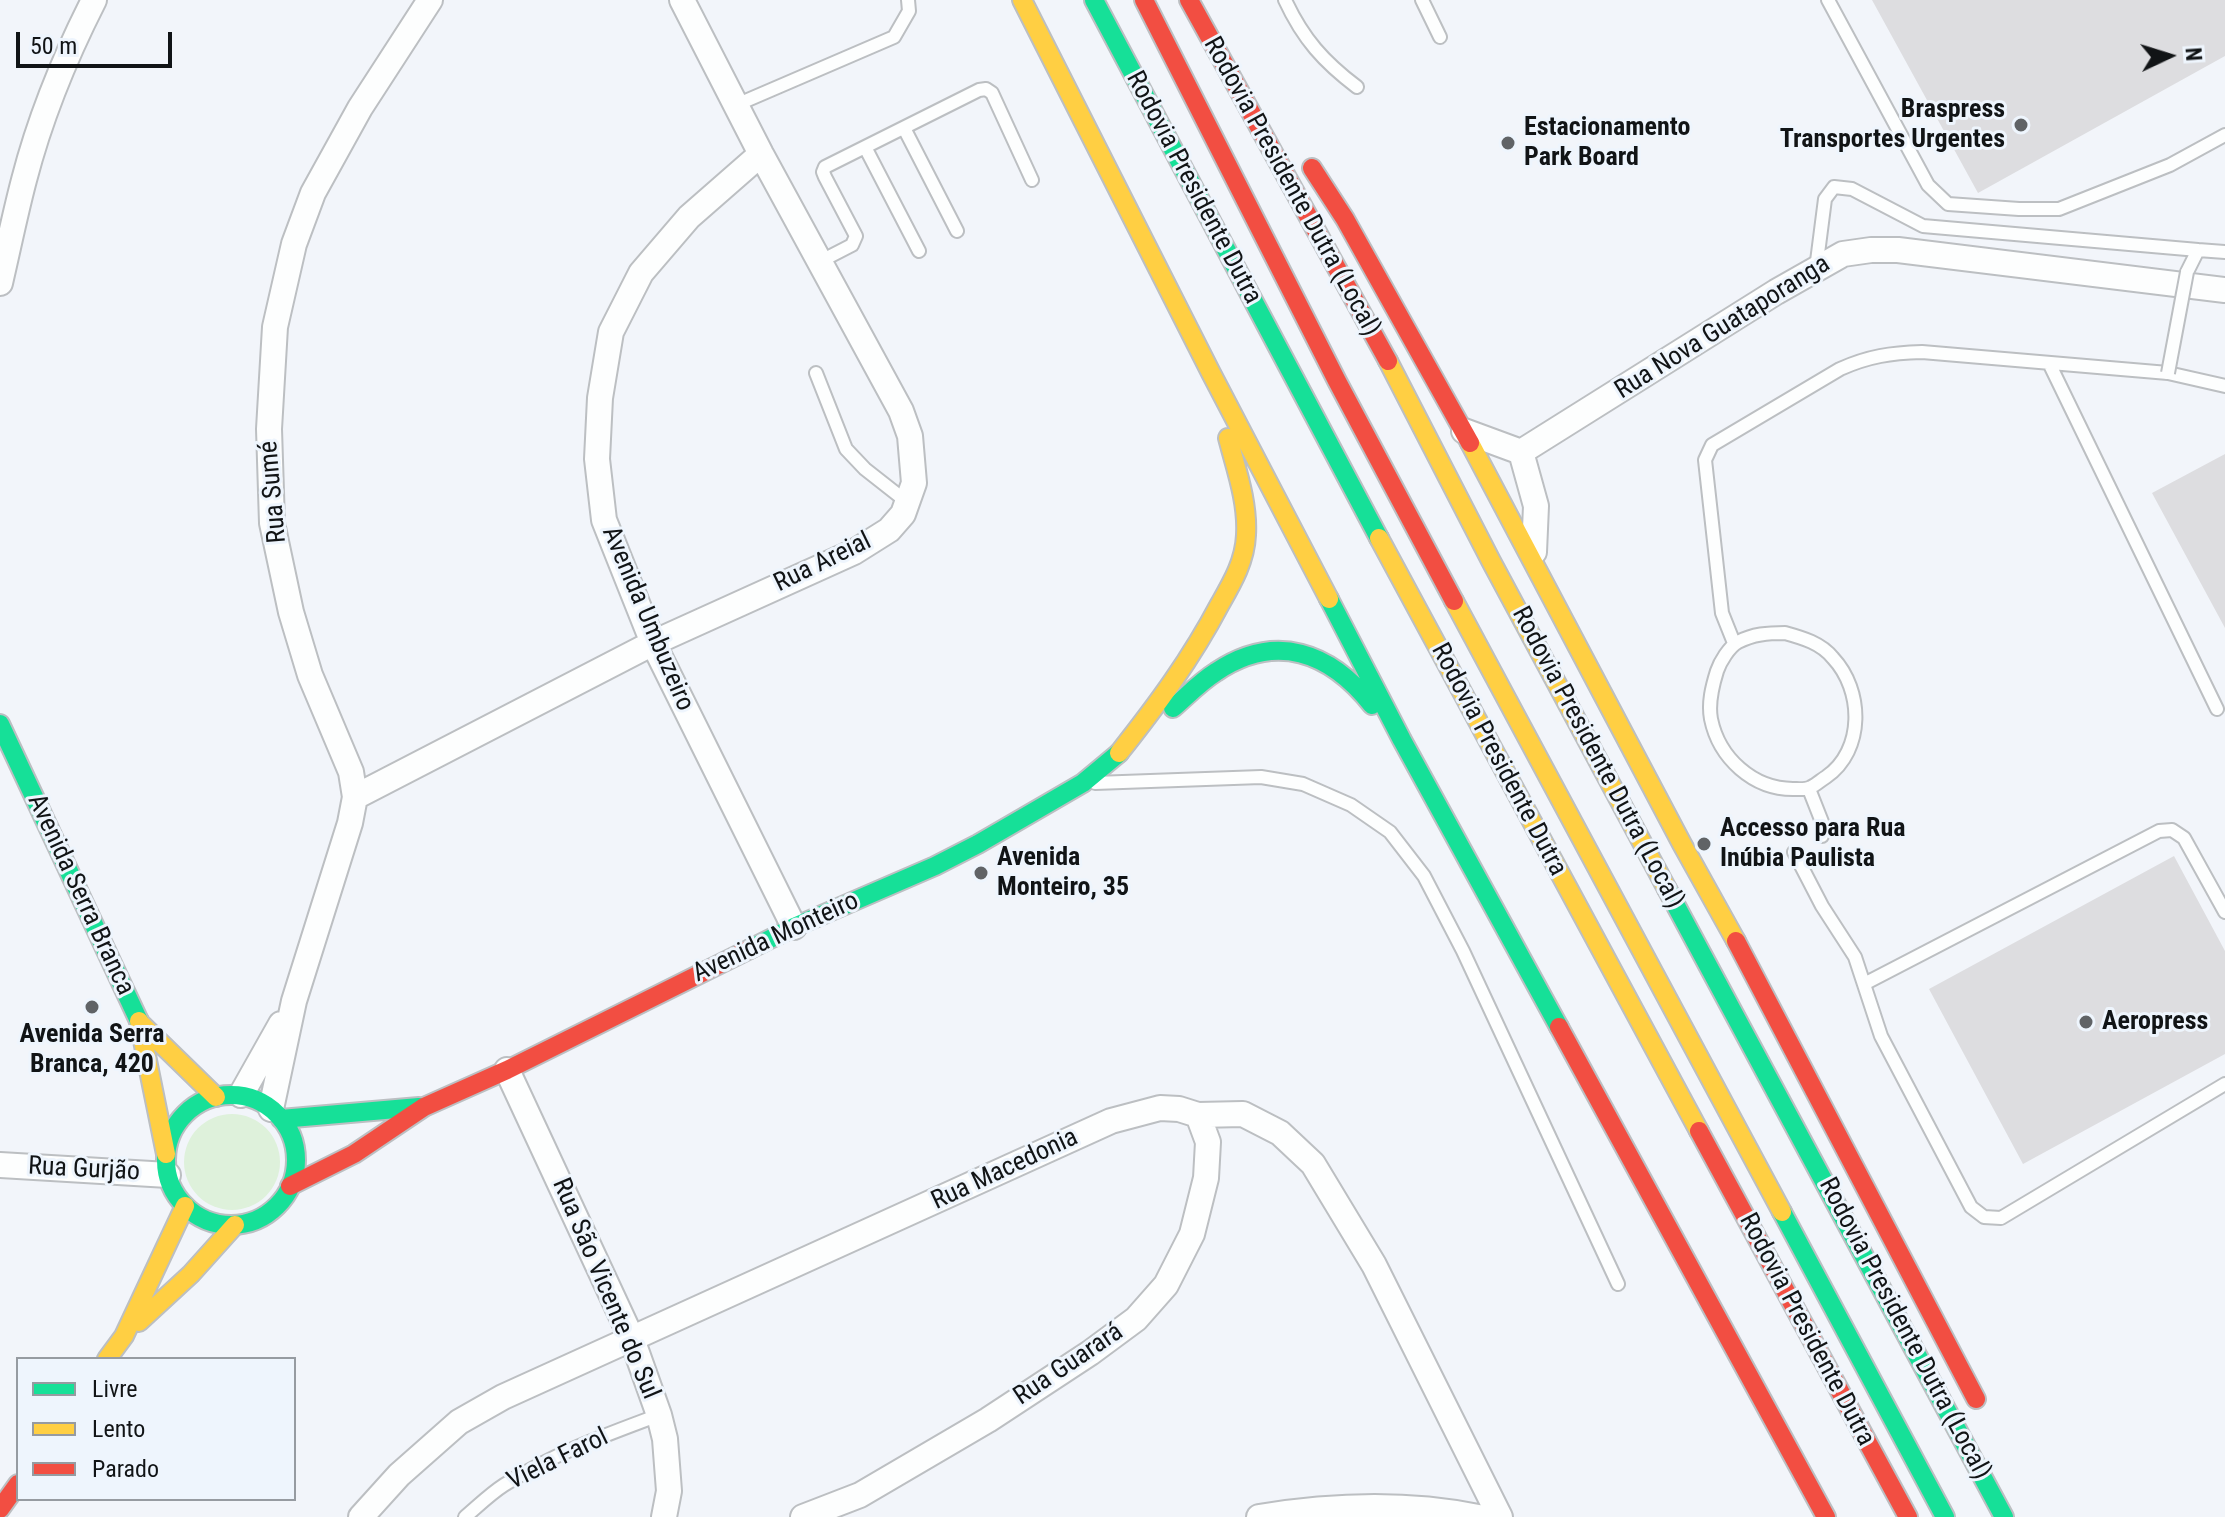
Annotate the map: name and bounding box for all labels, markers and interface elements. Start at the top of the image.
scale bar [20,16,176,66]
north arrow [2129,16,2209,96]
text: 50 m [30,32,77,60]
street label: Rodovia Presidente Dutra (Local) [1196,32,1386,342]
text: N [2181,47,2206,62]
street label: Rodovia Presidente Dutra [1118,66,1268,310]
place label: Braspress Transportes Urgentes [1780,94,2005,156]
place label: Estacionamento Park Board [1524,112,1690,174]
marker: Braspress Transportes Urgentes [2012,116,2030,134]
marker: Estacionamento Park Board [1499,134,1517,152]
street label: Rua Nova Guataporanga [1610,249,1836,407]
street label: Rua Sumé [254,440,294,544]
street label: Avenida Umbuzeiro [594,522,700,716]
street label: Rua Areial [769,526,877,600]
street label: Rodovia Presidente Dutra (Local) [1504,602,1690,914]
street label: Rodovia Presidente Dutra [1423,638,1573,882]
street label: Avenida Serra Branca [20,790,140,1000]
place label: Accesso para Rua Inúbia Paulista [1720,813,1905,874]
marker: Accesso para Rua Inúbia Paulista [1695,835,1713,853]
place label: Avenida Monteiro, 35 [997,842,1129,904]
marker: Avenida Monteiro, 35 [972,864,990,882]
street label: Avenida Monteiro [688,886,864,990]
marker: Avenida Serra Branca, 420 [83,998,101,1016]
place label: Aeropress [2102,1006,2208,1038]
marker: Aeropress [2077,1013,2095,1031]
place label: Avenida Serra Branca, 420 [20,1019,164,1080]
street label: Rua Macedonia [927,1122,1083,1218]
street label: Rua Gurjão [27,1151,141,1189]
street label: Rodovia Presidente Dutra (Local) [1811,1173,1997,1485]
street label: Rua São Vicente do Sul [544,1174,666,1404]
street label: Rodovia Presidente Dutra [1731,1208,1881,1452]
street label: Rua Guarará [1008,1317,1130,1413]
legend [16,1357,296,1501]
text: Livre [92,1375,138,1403]
text: Lento [92,1415,145,1443]
street label: Viela Farol [502,1422,614,1498]
text: Parado [92,1455,159,1483]

